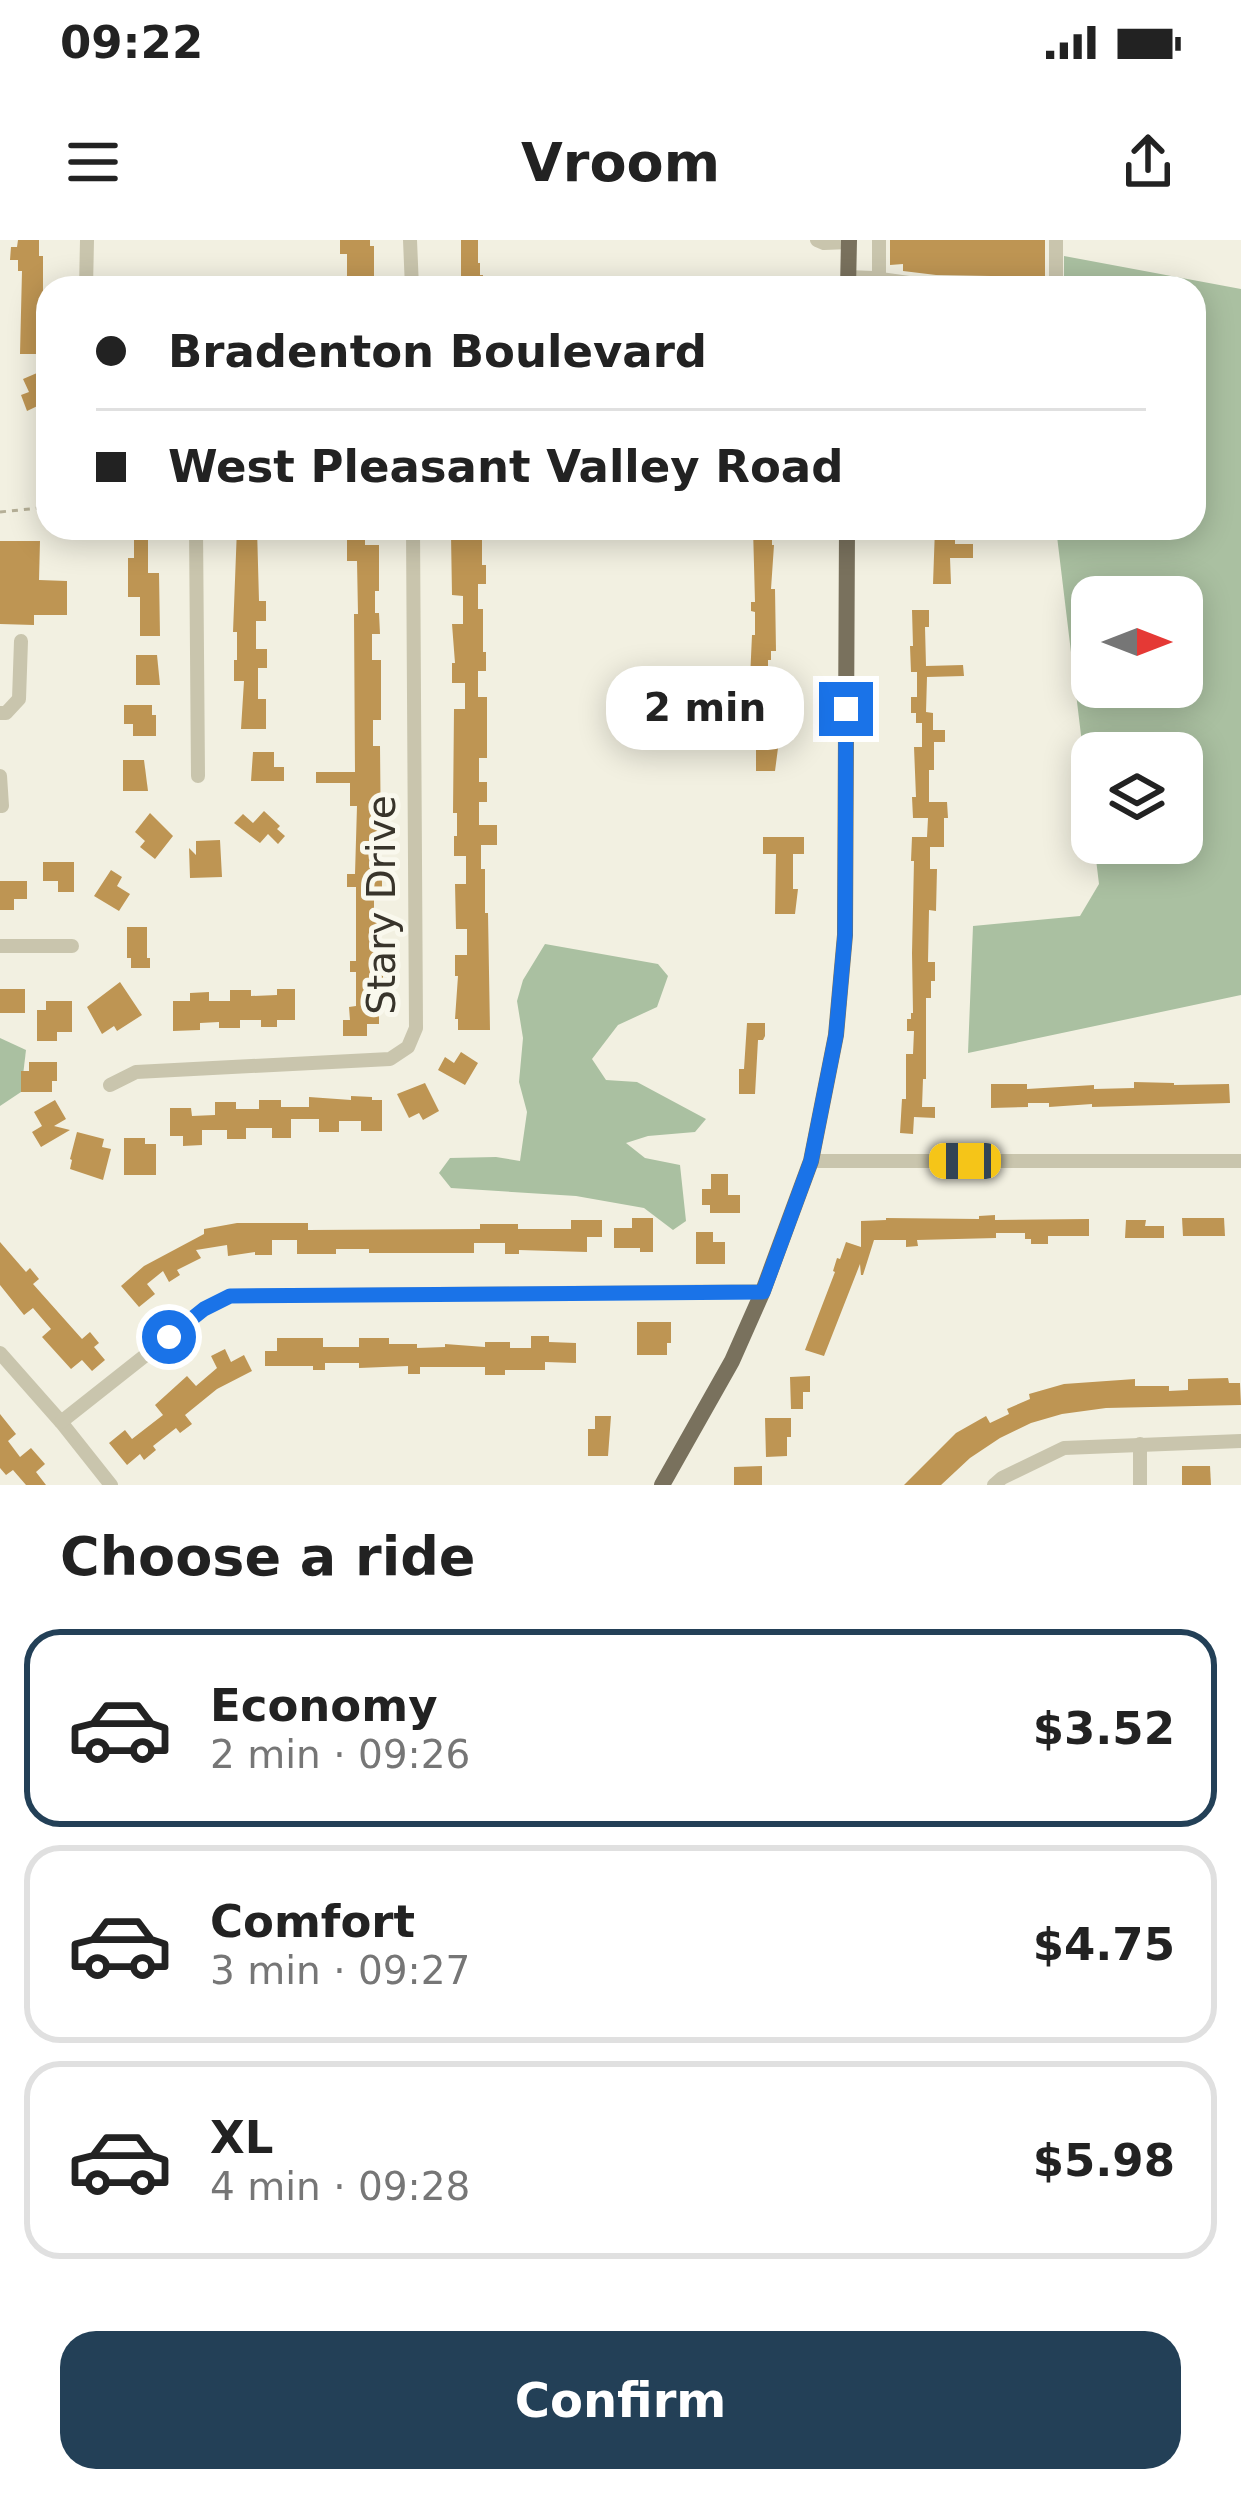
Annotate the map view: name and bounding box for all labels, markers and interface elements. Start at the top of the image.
text: 09:22 [60,16,203,69]
icon: menu [60,129,126,195]
icon: share [1115,129,1181,195]
text: Vroom [521,131,720,194]
text: Bradenton Boulevard [168,325,707,378]
text: West Pleasant Valley Road [168,440,843,493]
north arrow [1071,576,1203,708]
map controls [1071,576,1203,864]
callout: 2 min [606,667,804,751]
route end [819,682,873,736]
text: 2 min [644,685,766,730]
button: layers [1071,732,1203,864]
street label: Stary Drive [359,795,404,1015]
car [929,1143,1001,1179]
route start [142,1310,196,1364]
text: Choose a ride [60,1525,476,1588]
icon: car [66,1674,174,1782]
text: Economy [210,1679,438,1732]
text: $3.52 [1033,1702,1175,1755]
text: 2 min · 09:26 [210,1732,470,1777]
icon: car [66,1890,174,1998]
text: Comfort [210,1895,415,1948]
text: $4.75 [1033,1918,1175,1971]
text: 3 min · 09:27 [210,1948,470,1993]
icon: car [66,2106,174,2214]
text: XL [210,2111,273,2164]
text: $5.98 [1033,2134,1175,2187]
text: 4 min · 09:28 [210,2164,470,2209]
button: Confirm [60,2331,1181,2469]

